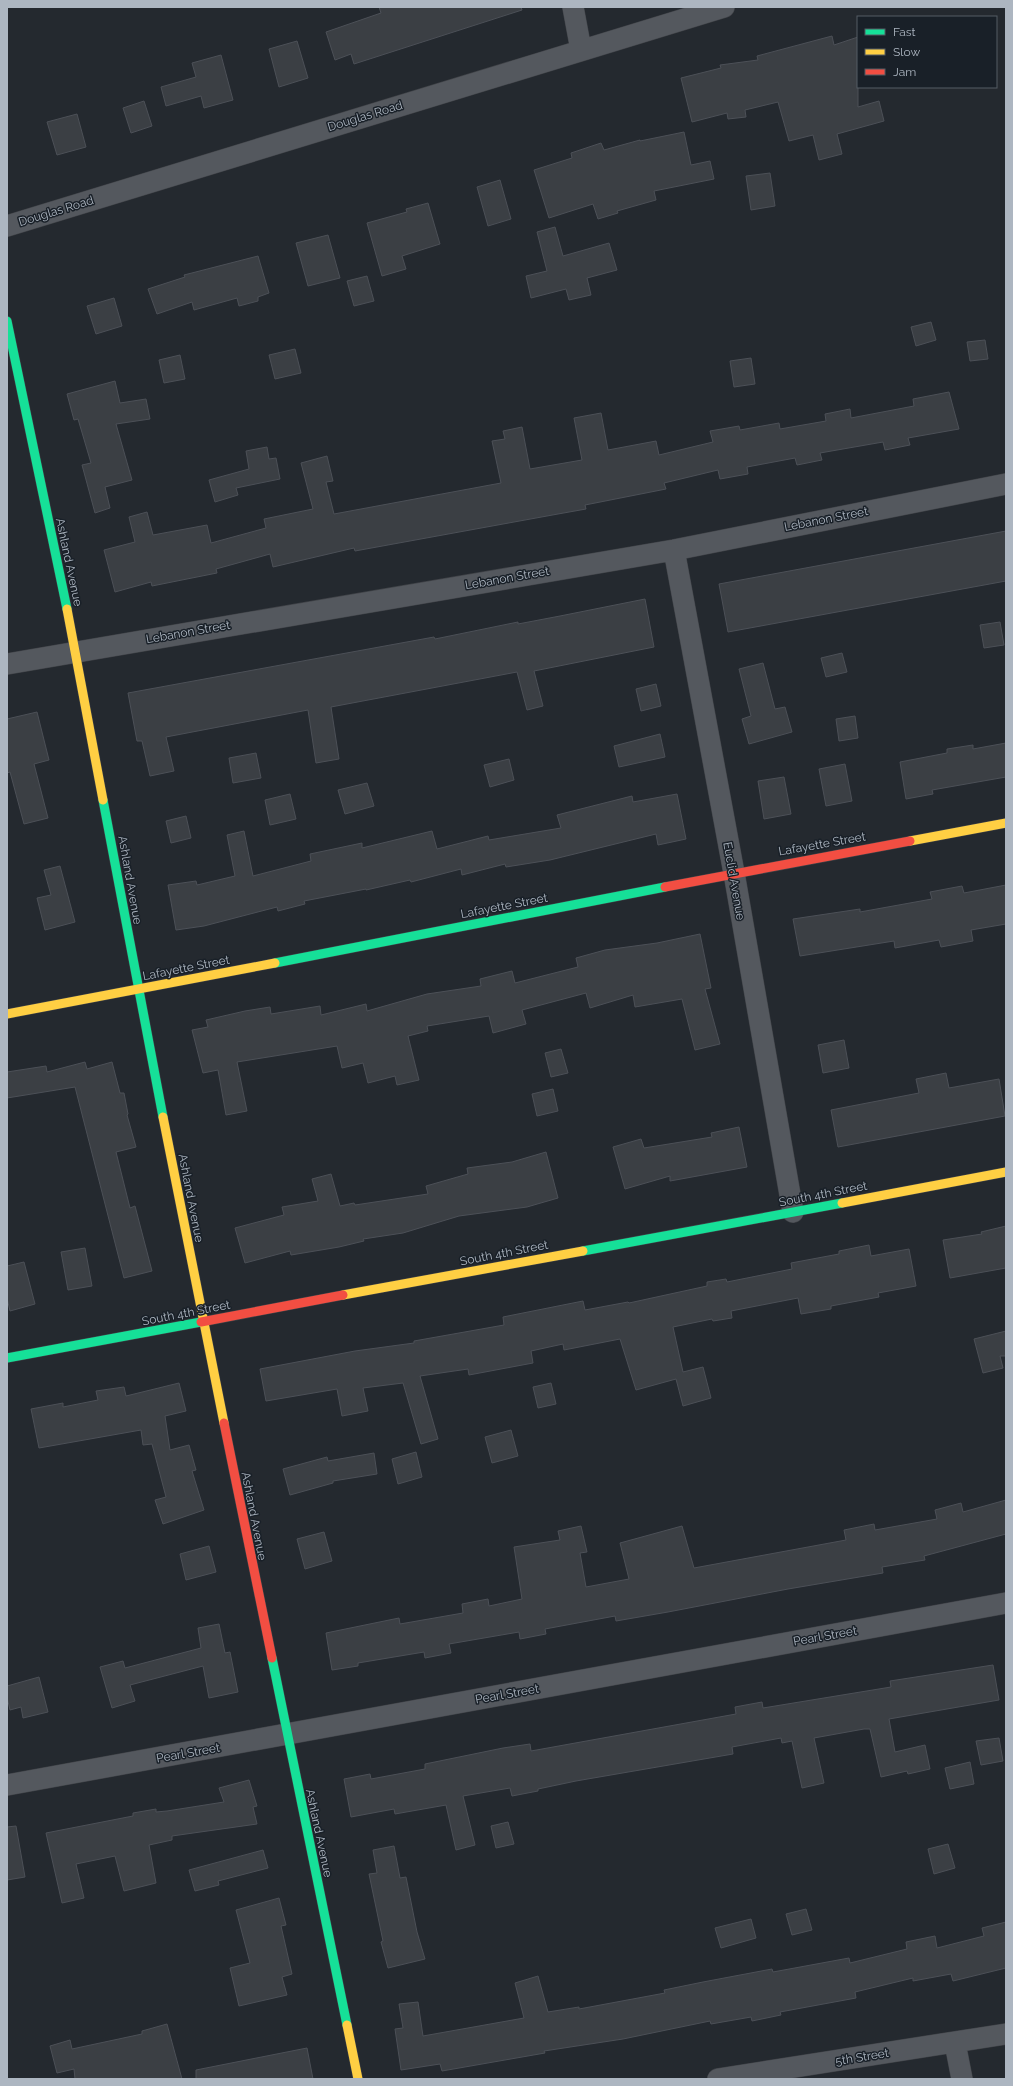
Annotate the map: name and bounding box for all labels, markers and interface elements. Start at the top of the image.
legend [857,16,997,88]
text: Fast [893,25,916,39]
text: Slow [893,45,920,59]
text: Jam [893,65,916,79]
street label: Douglas Road [326,98,404,134]
street label: Douglas Road [17,193,95,229]
street label: Lebanon Street [783,504,869,534]
street label: Ashland Avenue [53,517,85,607]
street label: Lebanon Street [464,564,550,592]
street label: Lebanon Street [145,618,231,646]
street label: Lafayette Street [777,829,867,859]
street label: Ashland Avenue [115,835,145,925]
street label: Euclid Avenue [720,841,748,921]
street label: Lafayette Street [459,891,549,921]
street label: Lafayette Street [141,953,231,983]
street label: Ashland Avenue [176,1153,206,1243]
street label: South 4th Street [778,1179,868,1209]
street label: South 4th Street [459,1238,549,1268]
street label: South 4th Street [141,1298,231,1328]
street label: Ashland Avenue [239,1471,269,1561]
street label: Pearl Street [792,1624,858,1648]
street label: Pearl Street [474,1682,540,1706]
street label: Pearl Street [155,1741,221,1765]
street label: Ashland Avenue [303,1788,335,1878]
street label: 5th Street [834,2046,890,2068]

